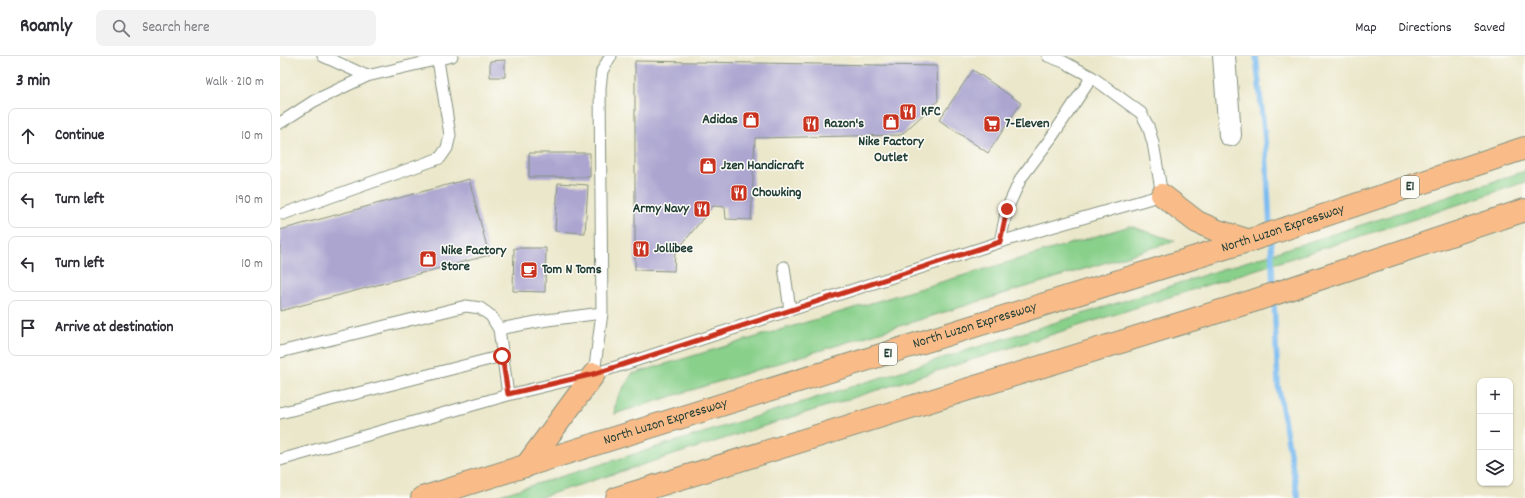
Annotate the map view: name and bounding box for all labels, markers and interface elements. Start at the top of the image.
search box [96,10,376,46]
text: Roamly [20,14,72,41]
icon: search [110,17,132,39]
text: Search here [142,17,210,39]
text: Map [1355,18,1377,38]
text: Directions [1399,18,1452,38]
text: Saved [1474,18,1505,38]
text: 3 min [16,70,50,94]
text: Walk · 210 m [206,73,264,92]
restaurant icon: KFC [898,102,918,122]
place label: KFC [921,102,941,122]
place label: Adidas [702,110,738,130]
shop icon: Adidas [741,110,761,130]
shop icon: Nike Factory Outlet [881,112,901,132]
restaurant icon: Razon's [801,114,821,134]
place label: Razon's [824,114,864,134]
supermarket icon: 7-Eleven [982,114,1002,134]
place label: 7-Eleven [1005,114,1050,134]
icon: ahead [17,125,39,147]
text: Continue [55,125,104,147]
text: 10 m [241,127,263,146]
place label: Nike Factory Outlet [858,132,925,168]
shop icon: Jzen Handicraft [698,156,718,176]
place label: Jzen Handicraft [721,156,805,176]
road number: E1 [1401,176,1419,198]
restaurant icon: Chowking [729,183,749,203]
place label: Chowking [752,183,801,203]
icon: left [17,189,39,211]
text: Turn left [55,189,104,211]
text: 190 m [235,191,263,210]
place label: Army Navy [633,199,690,219]
restaurant icon: Army Navy [692,199,712,219]
street label: North Luzon Expressway [1219,199,1348,259]
route end [998,200,1016,218]
restaurant icon: Jollibee [631,239,651,259]
place label: Jollibee [654,239,693,259]
place label: Nike Factory Store [441,241,508,277]
shop icon: Nike Factory Store [418,249,438,269]
icon: left [17,253,39,275]
text: Turn left [55,253,104,275]
text: 10 m [241,255,263,274]
cafe icon: Tom N Toms [519,260,539,280]
place label: Tom N Toms [542,260,602,280]
street label: North Luzon Expressway [910,297,1040,355]
icon: arrive [17,317,39,339]
text: Arrive at destination [55,317,173,339]
road number: E1 [879,343,897,365]
route start [493,347,511,365]
map controls [1477,378,1513,486]
button: + [1477,378,1513,414]
street label: North Luzon Expressway [601,393,730,451]
button: − [1477,414,1513,450]
button: layers [1477,450,1513,486]

